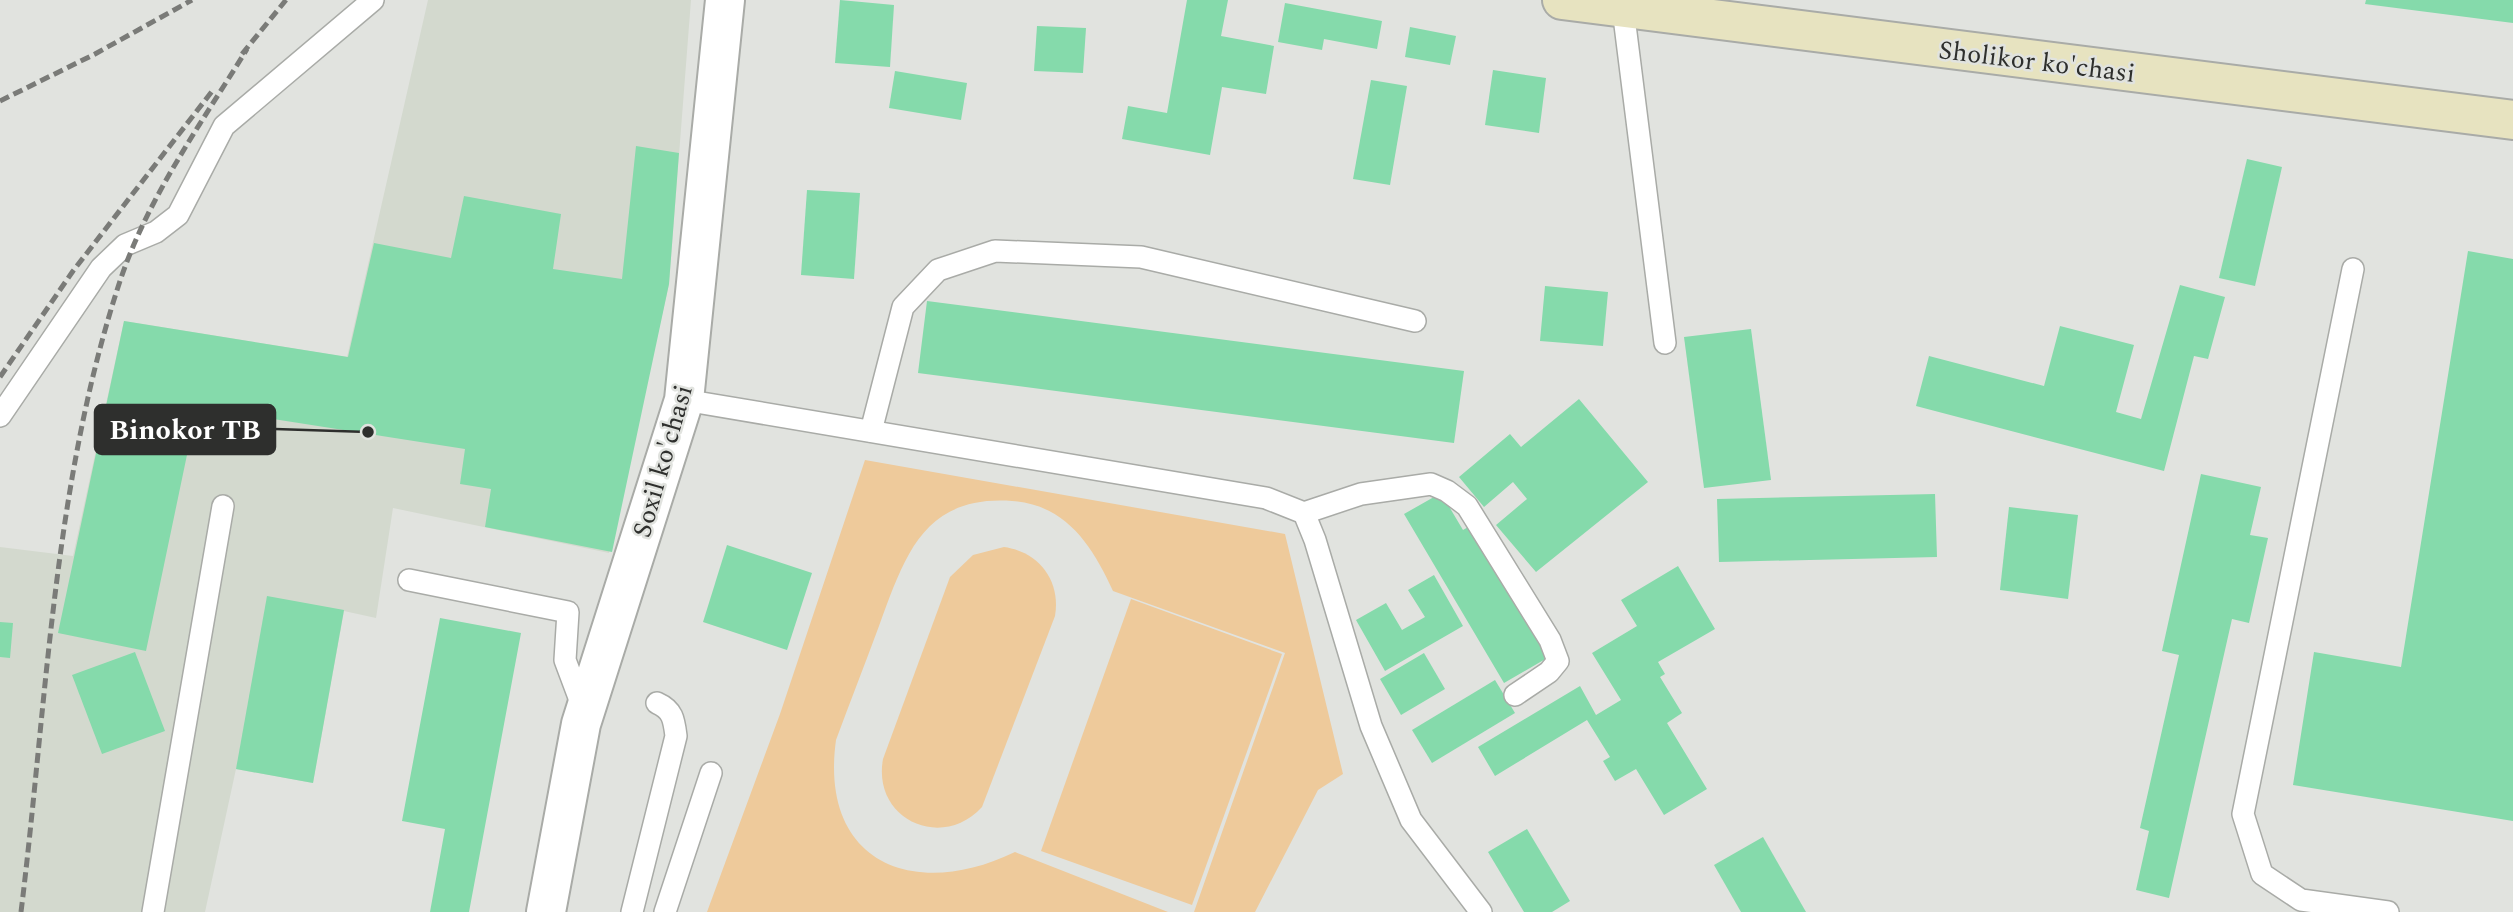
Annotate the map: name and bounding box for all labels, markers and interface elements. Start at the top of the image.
street label: Sholikor ko'chasi [1936,30,2137,94]
street label: Soxil ko'chasi [622,380,704,542]
callout: Binokor TB [95,405,275,454]
text: Binokor TB [109,409,261,452]

